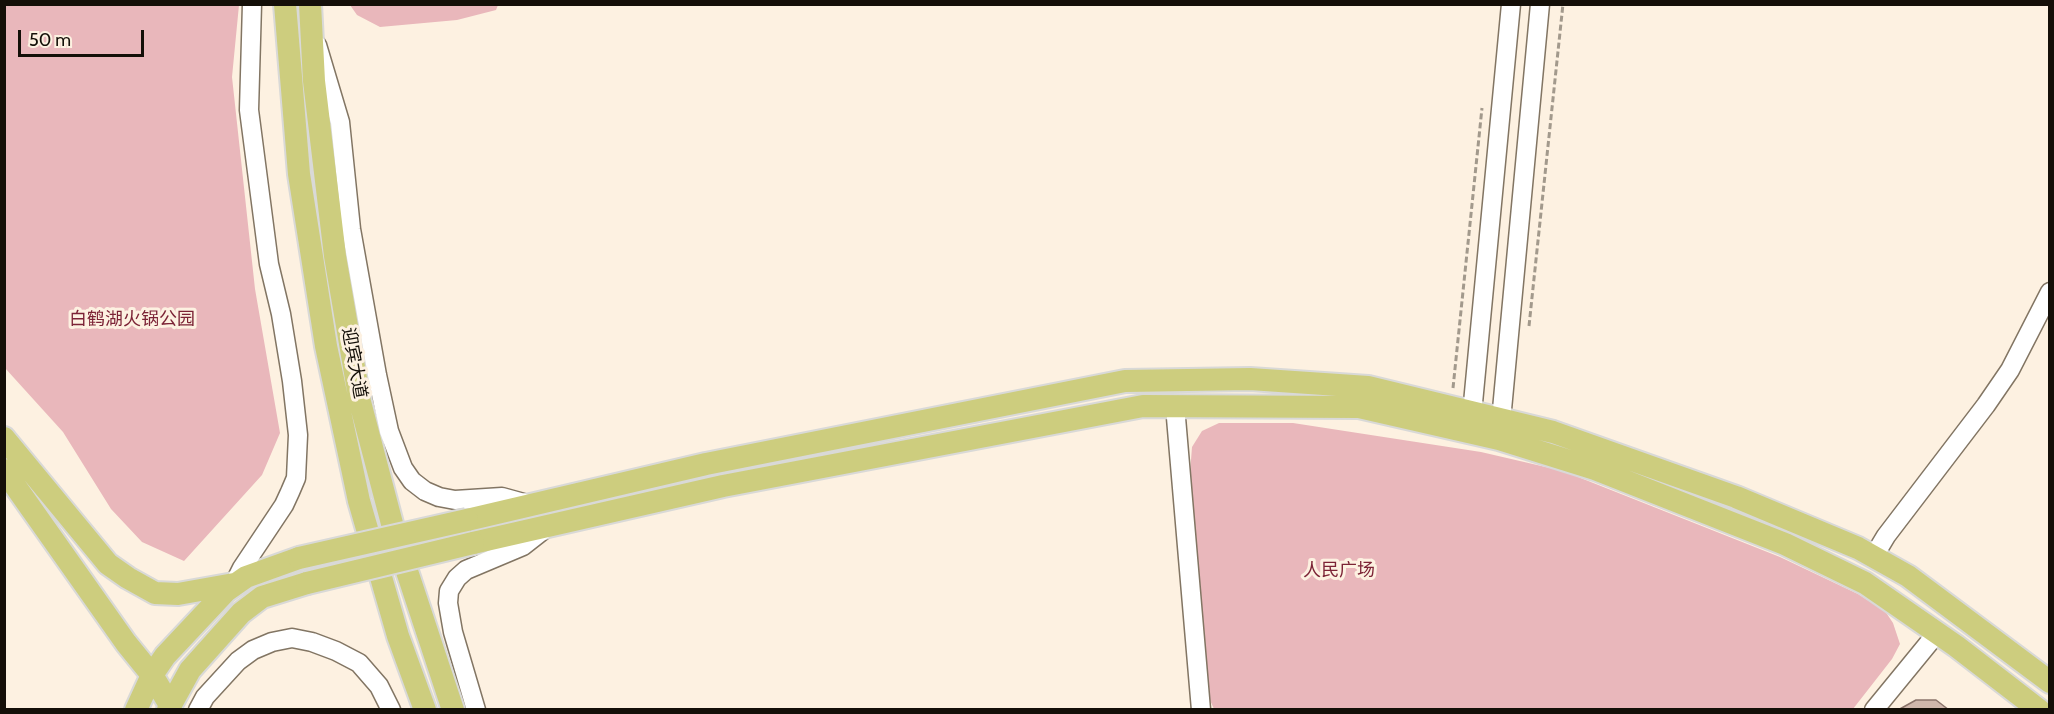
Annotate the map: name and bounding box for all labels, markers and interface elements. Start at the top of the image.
scale bar [21,18,147,56]
text: 50 m [29,29,71,51]
park label: 白鹤湖火锅公园 [69,309,195,331]
street label: 迎宾大道 [337,326,371,400]
park label: 人民广场 [1303,560,1375,582]

